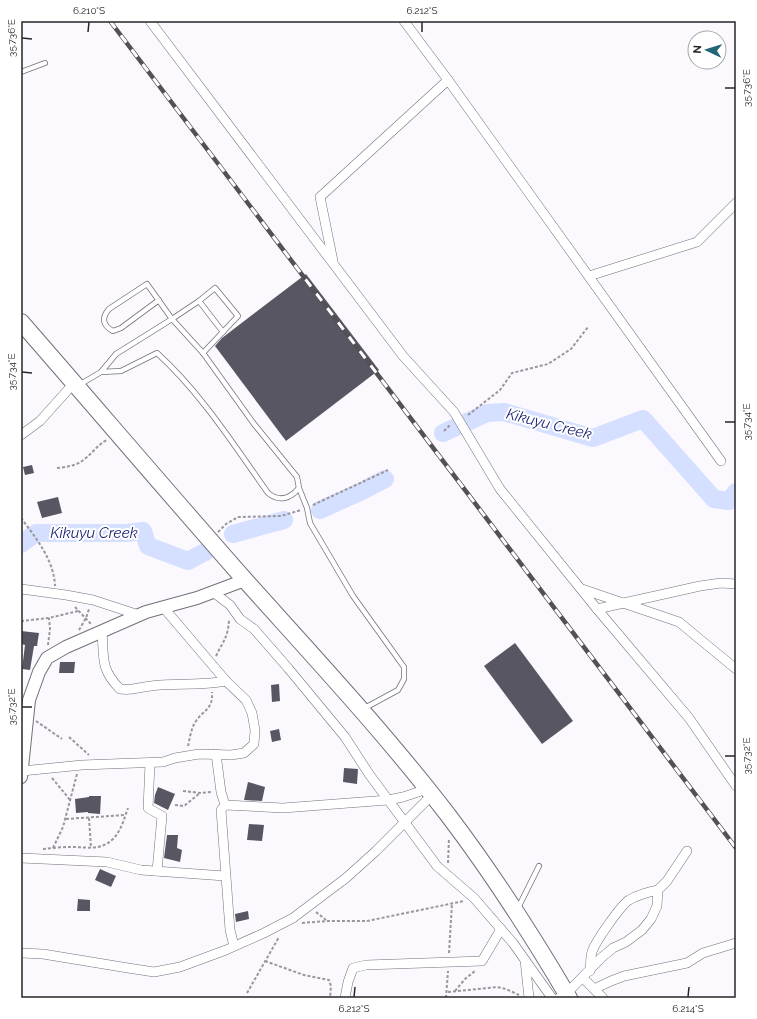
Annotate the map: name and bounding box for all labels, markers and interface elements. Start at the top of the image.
text: 6.210°S [73,5,105,16]
text: 6.212°S [406,5,438,16]
text: 35.736°E [6,19,17,57]
north arrow [687,30,727,70]
text: N [691,45,704,54]
text: 35.736°E [741,69,752,107]
text: 35.734°E [6,353,17,391]
text: 35.734°E [741,403,752,441]
water label: Kikuyu Creek [504,405,594,443]
water label: Kikuyu Creek [50,524,138,542]
text: 35.732°E [6,689,17,725]
text: 35.732°E [741,738,752,774]
text: 6.212°S [338,1003,370,1014]
text: 6.214°S [672,1003,704,1014]

